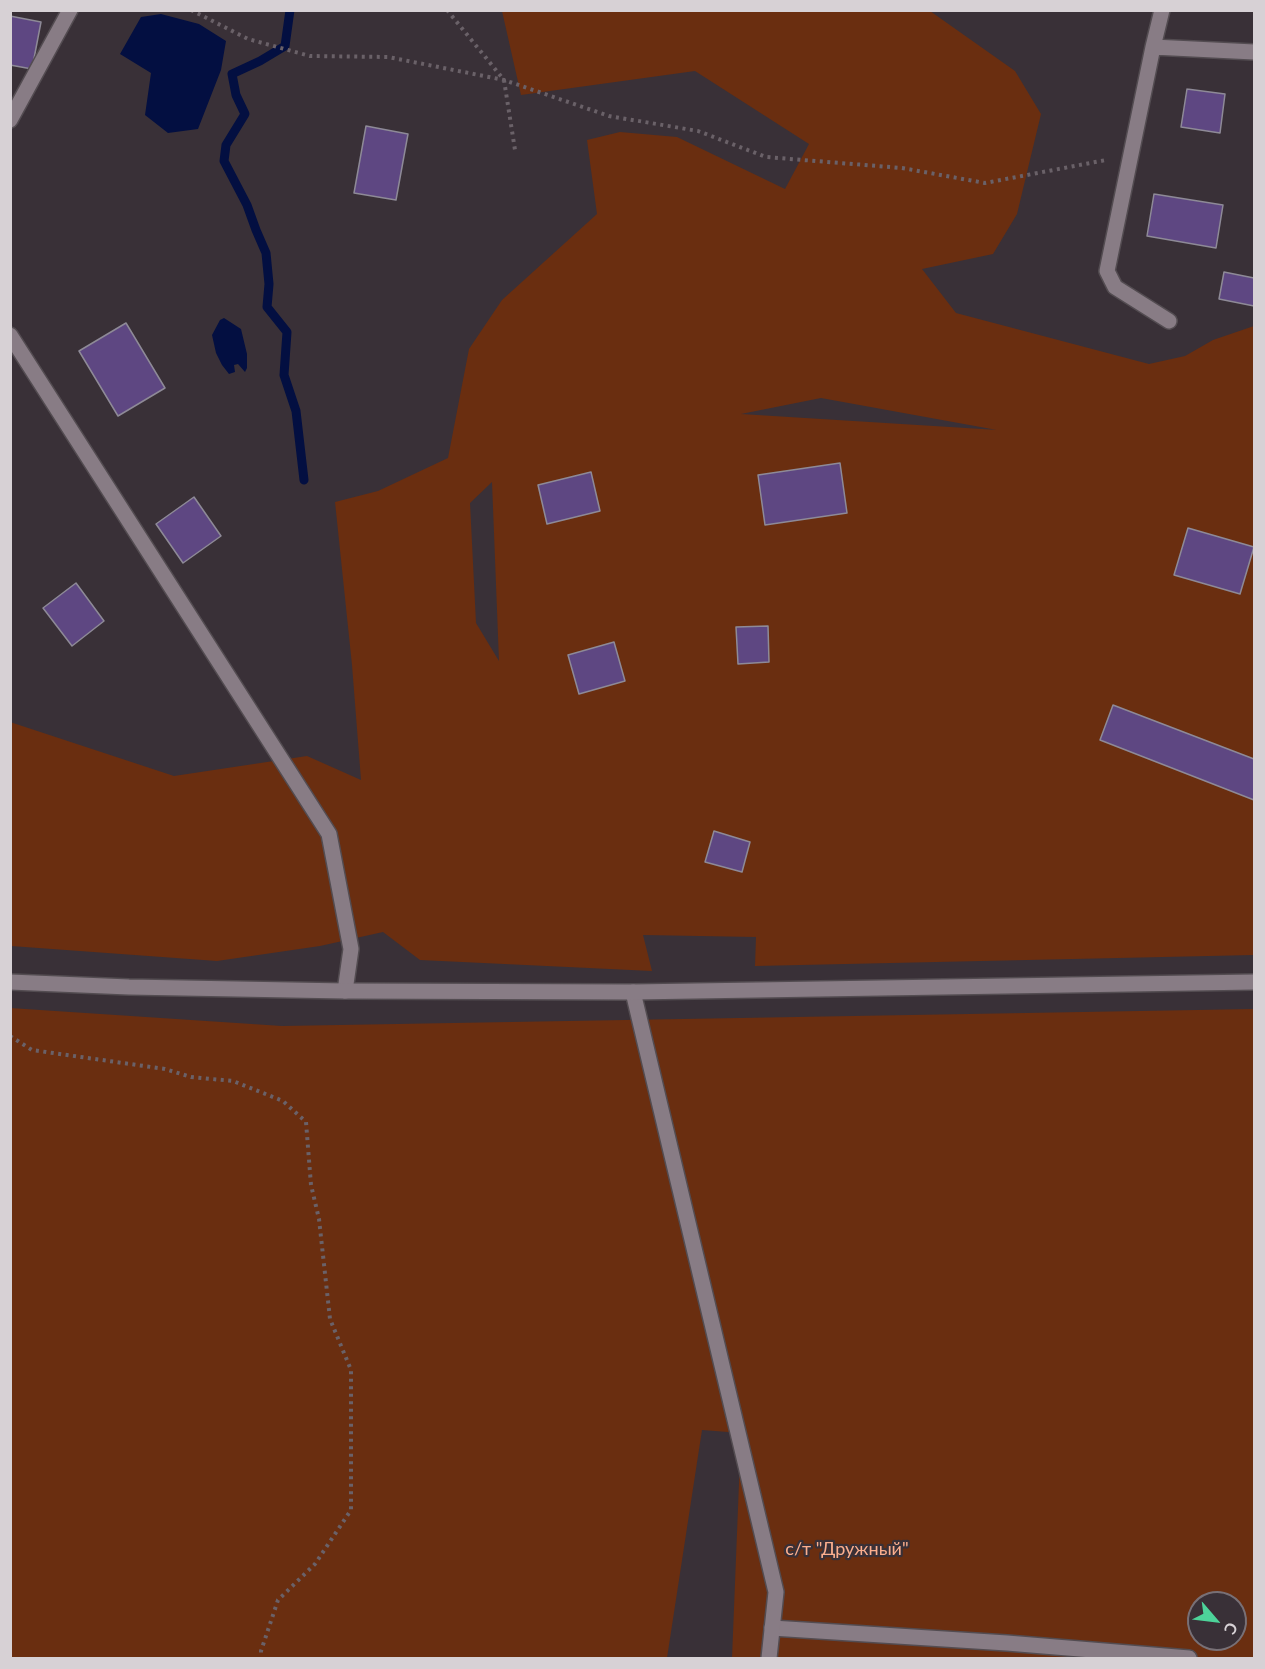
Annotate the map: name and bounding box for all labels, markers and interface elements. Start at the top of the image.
park label: с/т "Дружный" [785,1538,909,1560]
north arrow [1187,1591,1247,1651]
text: С [1221,1620,1242,1638]

